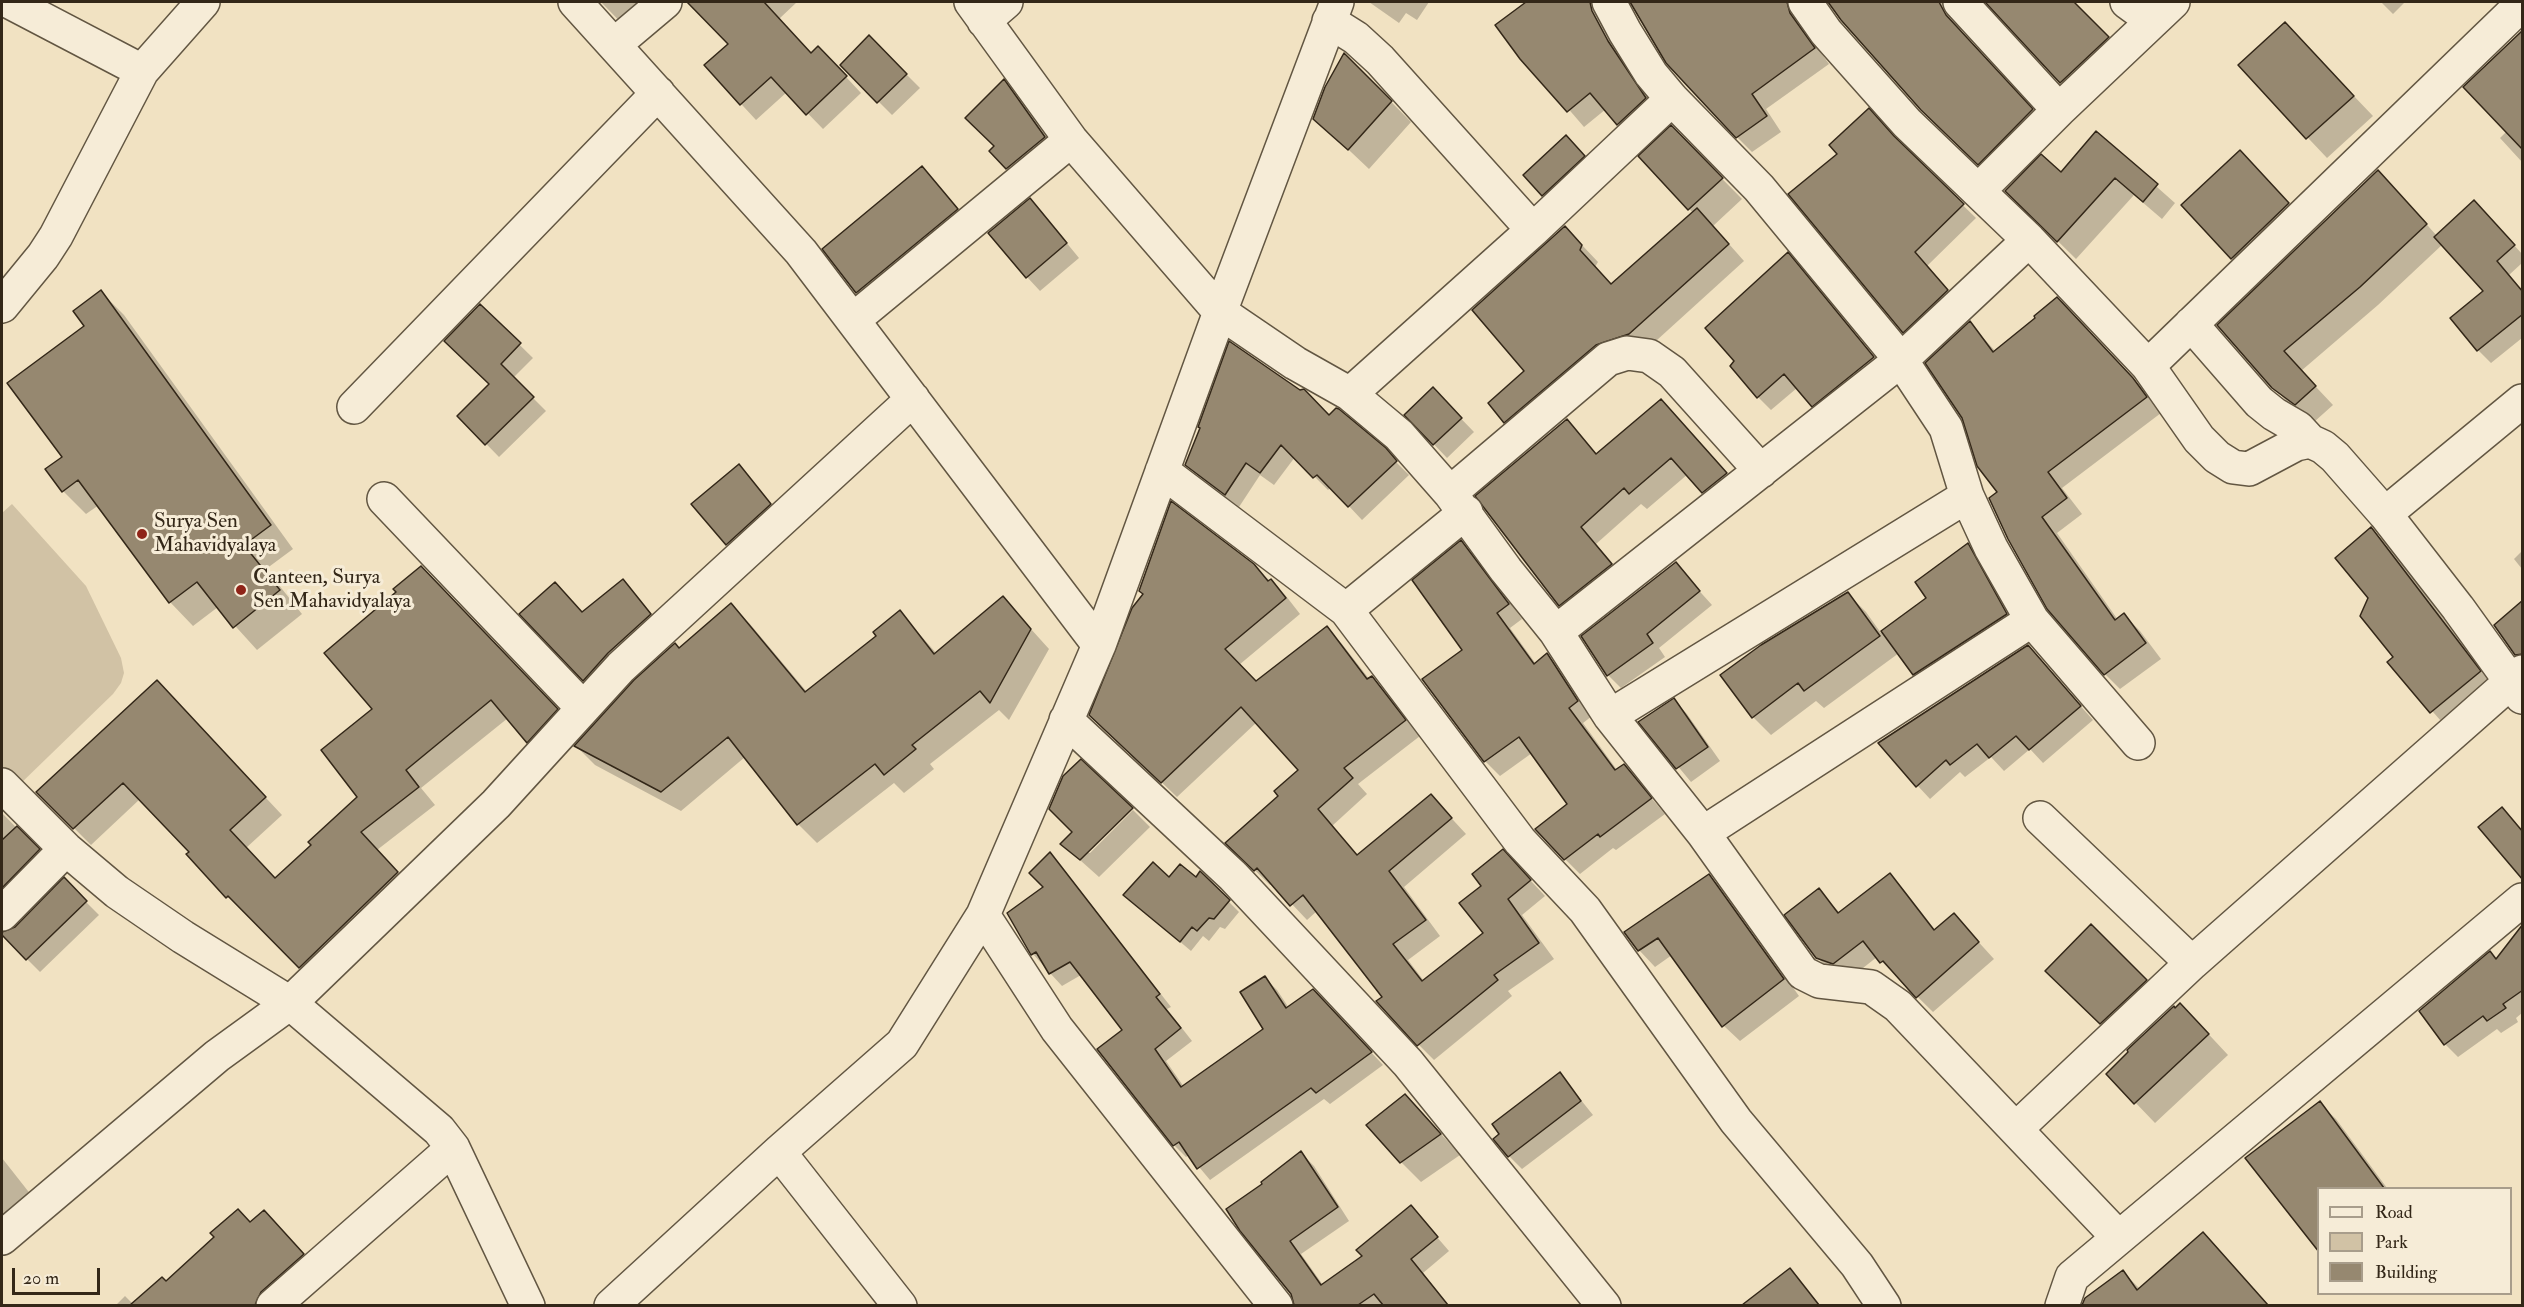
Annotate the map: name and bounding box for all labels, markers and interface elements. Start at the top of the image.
place label: Surya Sen Mahavidyalaya [154,509,276,559]
marker: Surya Sen Mahavidyalaya [135,527,149,541]
place label: Canteen, Surya Sen Mahavidyalaya [253,565,411,615]
marker: Canteen, Surya Sen Mahavidyalaya [234,583,248,597]
legend [2317,1187,2512,1295]
text: Road [2375,1201,2413,1224]
text: Park [2375,1231,2408,1254]
scale bar [15,1256,104,1294]
text: Building [2375,1261,2437,1284]
text: 20 m [23,1267,59,1290]

